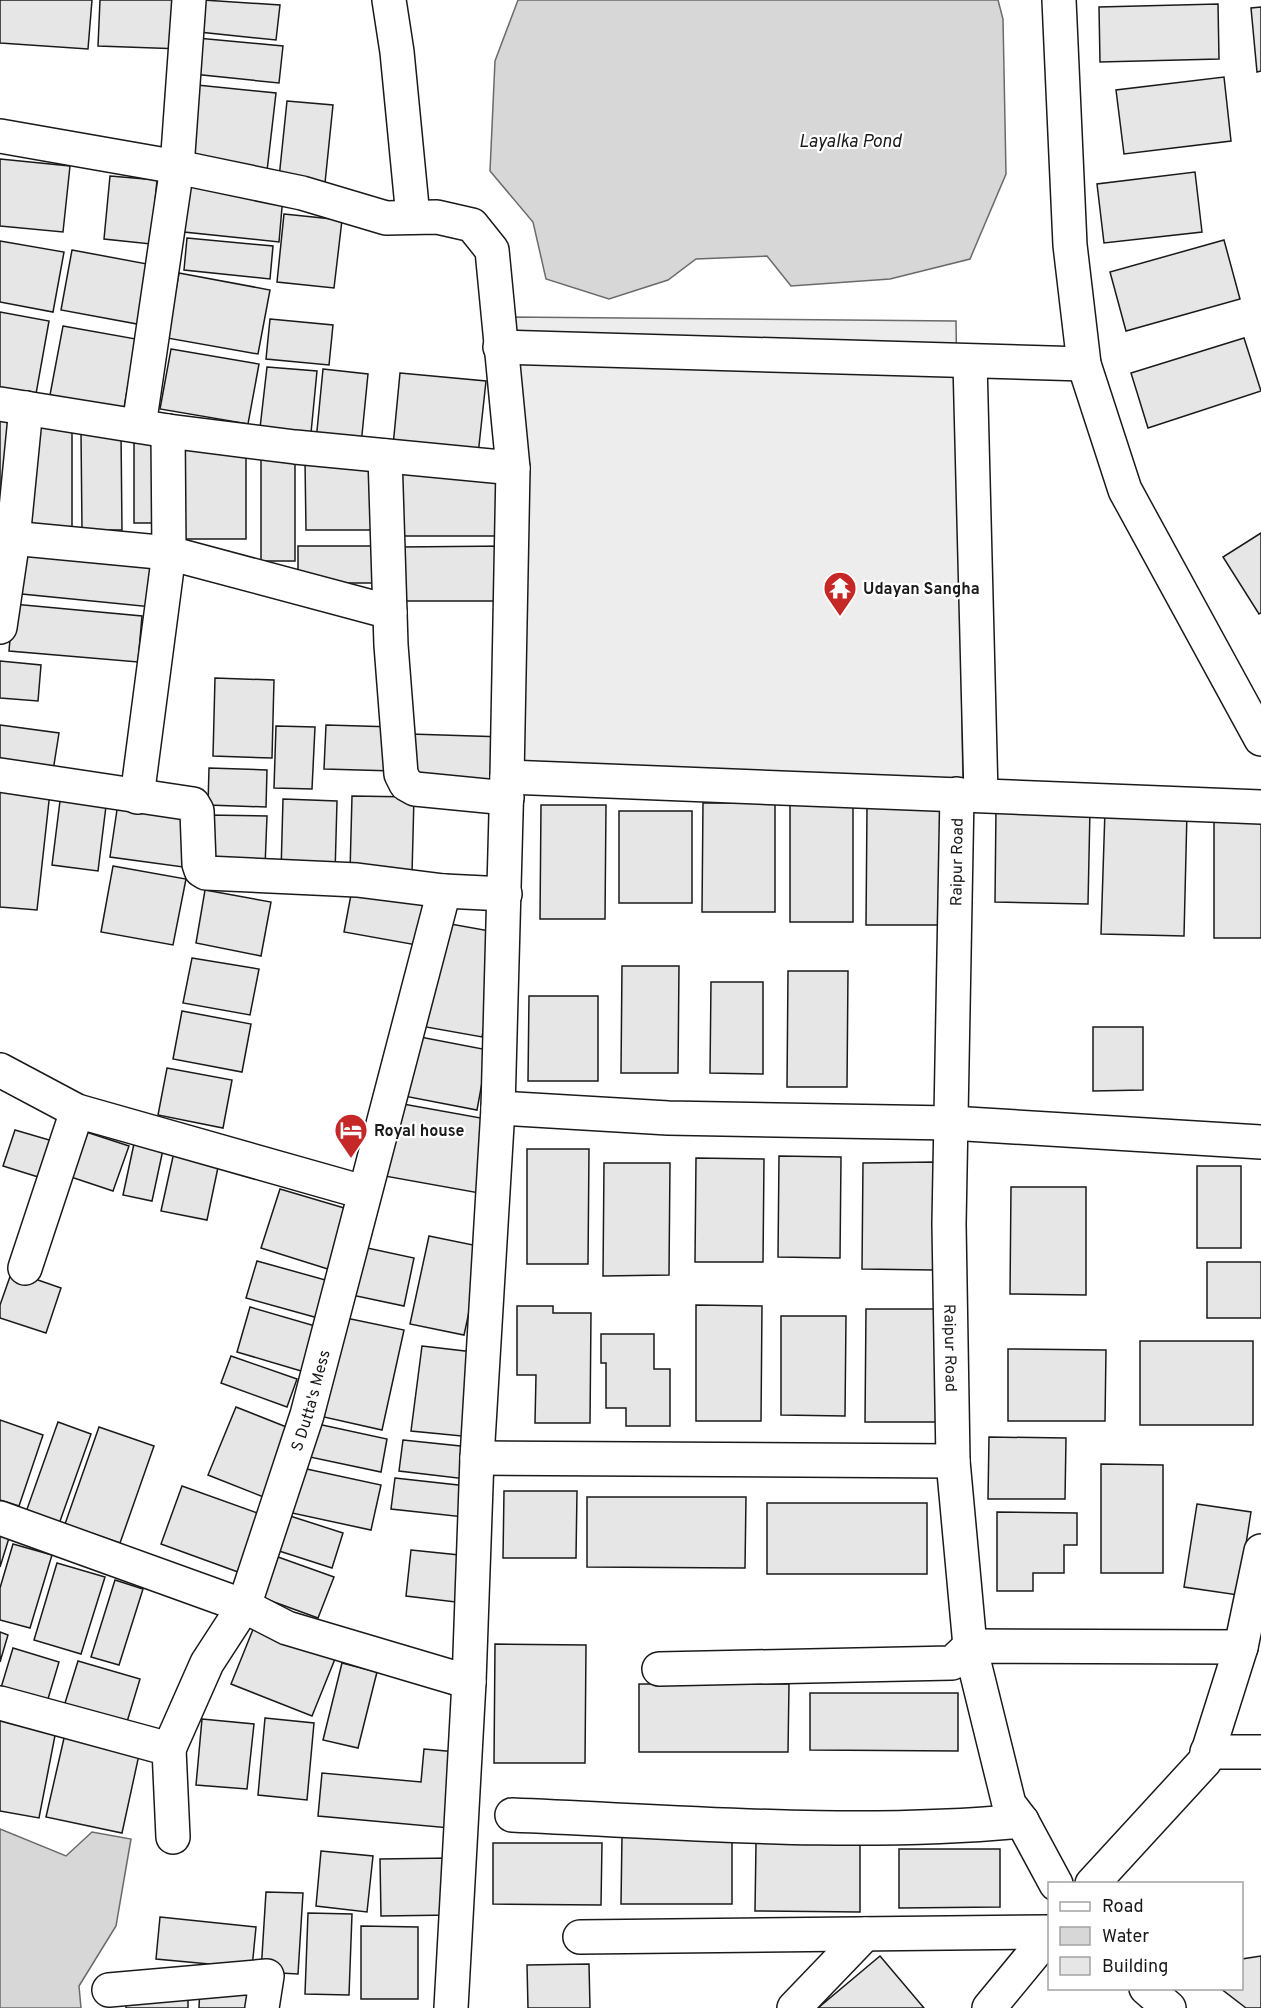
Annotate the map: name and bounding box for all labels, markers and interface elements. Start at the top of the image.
water label: Layalka Pond [799,131,903,154]
temple icon: Udayan Sangha [822,570,858,617]
place label: Udayan Sangha [863,580,980,600]
street label: Raipur Road [947,818,969,906]
hotel icon: Royal house [333,1112,369,1159]
place label: Royal house [374,1122,464,1142]
street label: Raipur Road [938,1304,960,1392]
street label: S Dutta's Mess [288,1348,336,1454]
legend [1048,1882,1243,1990]
text: Road [1102,1896,1144,1919]
text: Water [1102,1926,1149,1949]
text: Building [1102,1956,1168,1979]

